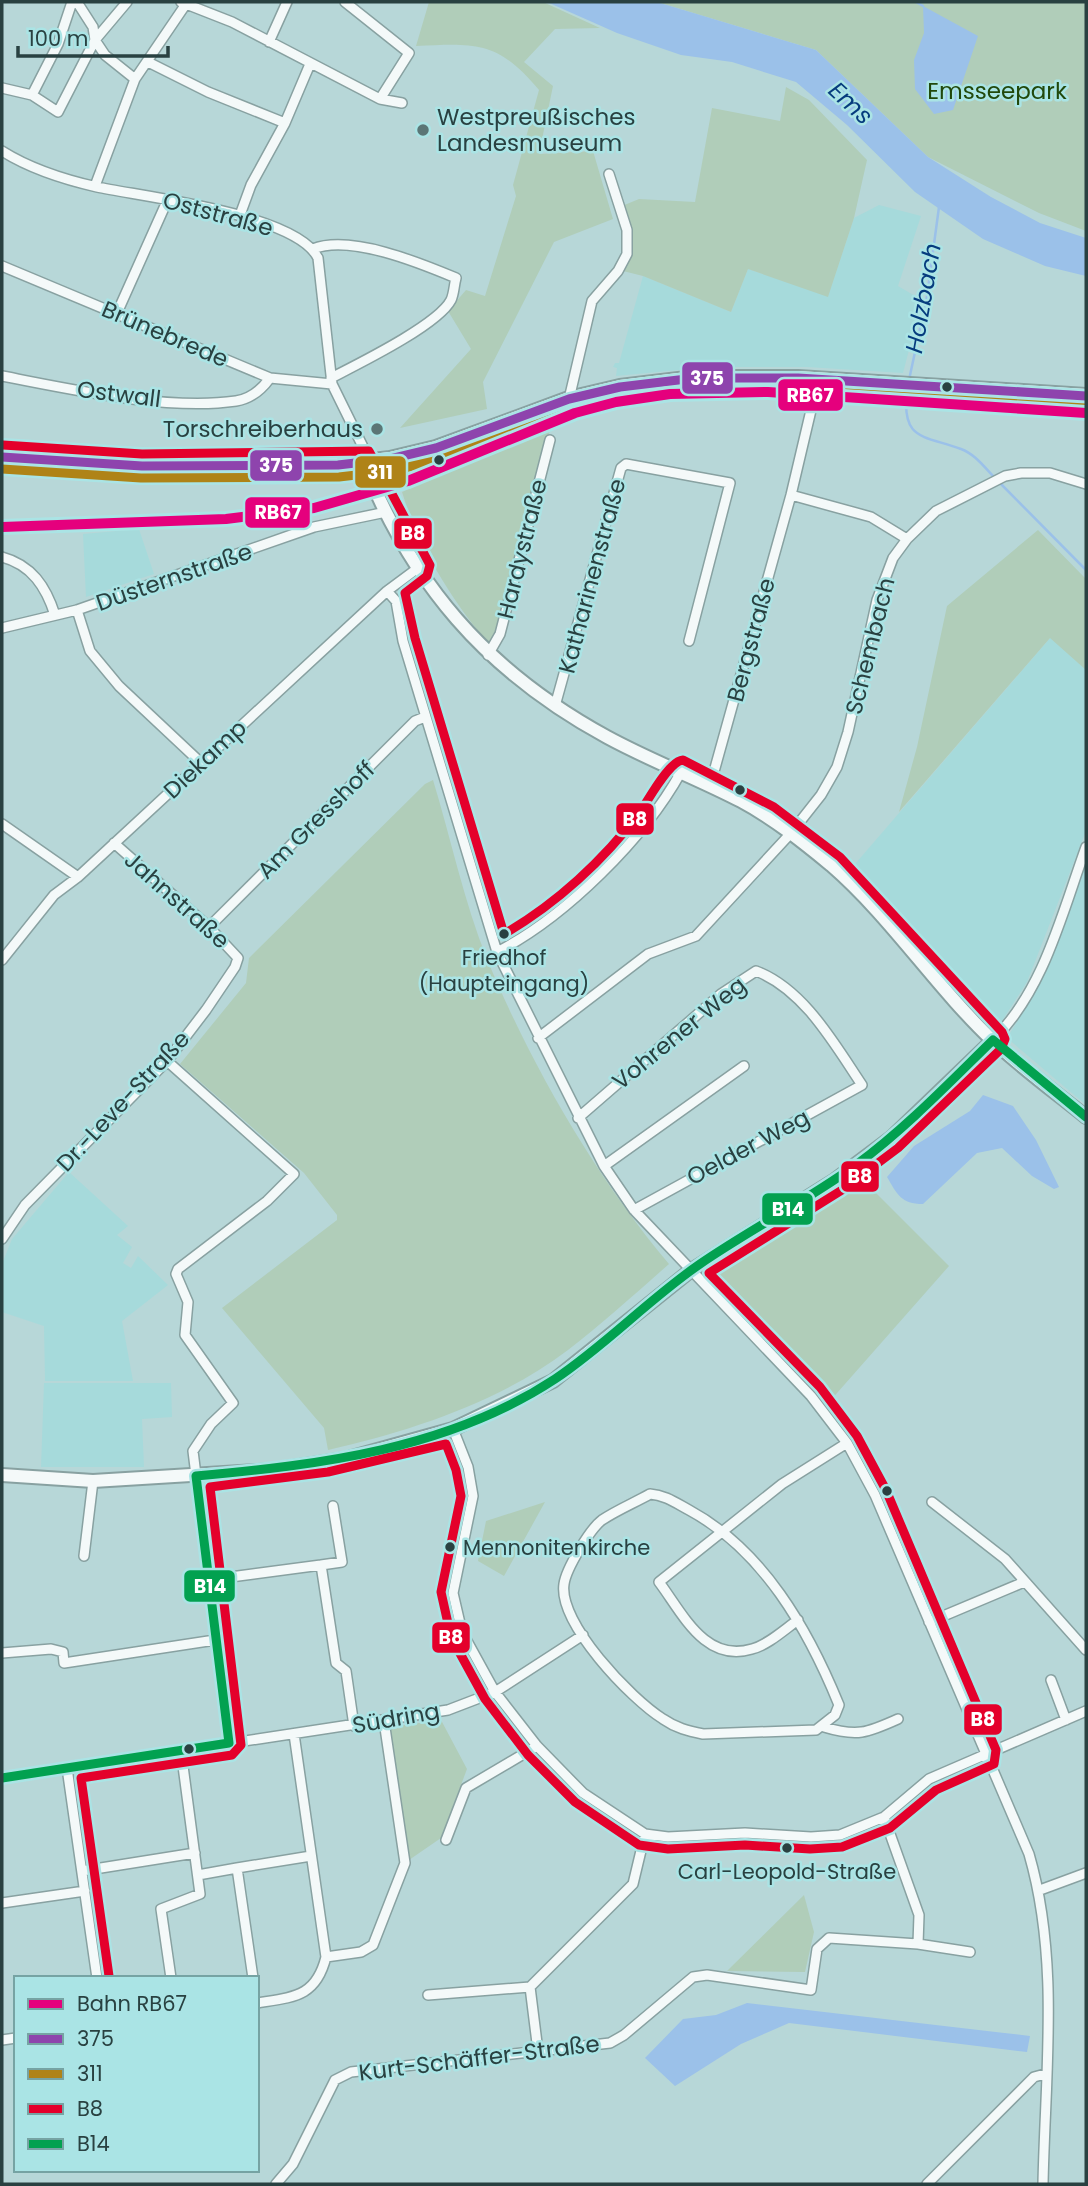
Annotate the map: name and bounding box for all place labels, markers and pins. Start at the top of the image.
place label: Westpreußisches Landesmuseum [437,101,635,159]
marker: Westpreußisches Landesmuseum [415,122,431,138]
unlabelled marker [940,380,954,394]
place label: Torschreiberhaus [163,413,363,445]
marker: Torschreiberhaus [369,421,385,437]
unlabelled marker [432,453,446,467]
unlabelled marker [733,783,747,797]
marker: Friedhof (Haupteingang) [497,927,511,941]
place label: Friedhof (Haupteingang) [419,943,589,998]
unlabelled marker [880,1484,894,1498]
place label: Mennonitenkirche [463,1533,650,1562]
marker: Mennonitenkirche [443,1540,457,1554]
unlabelled marker [182,1742,196,1756]
marker: Carl-Leopold-Straße [780,1841,794,1855]
place label: Carl-Leopold-Straße [678,1857,896,1886]

